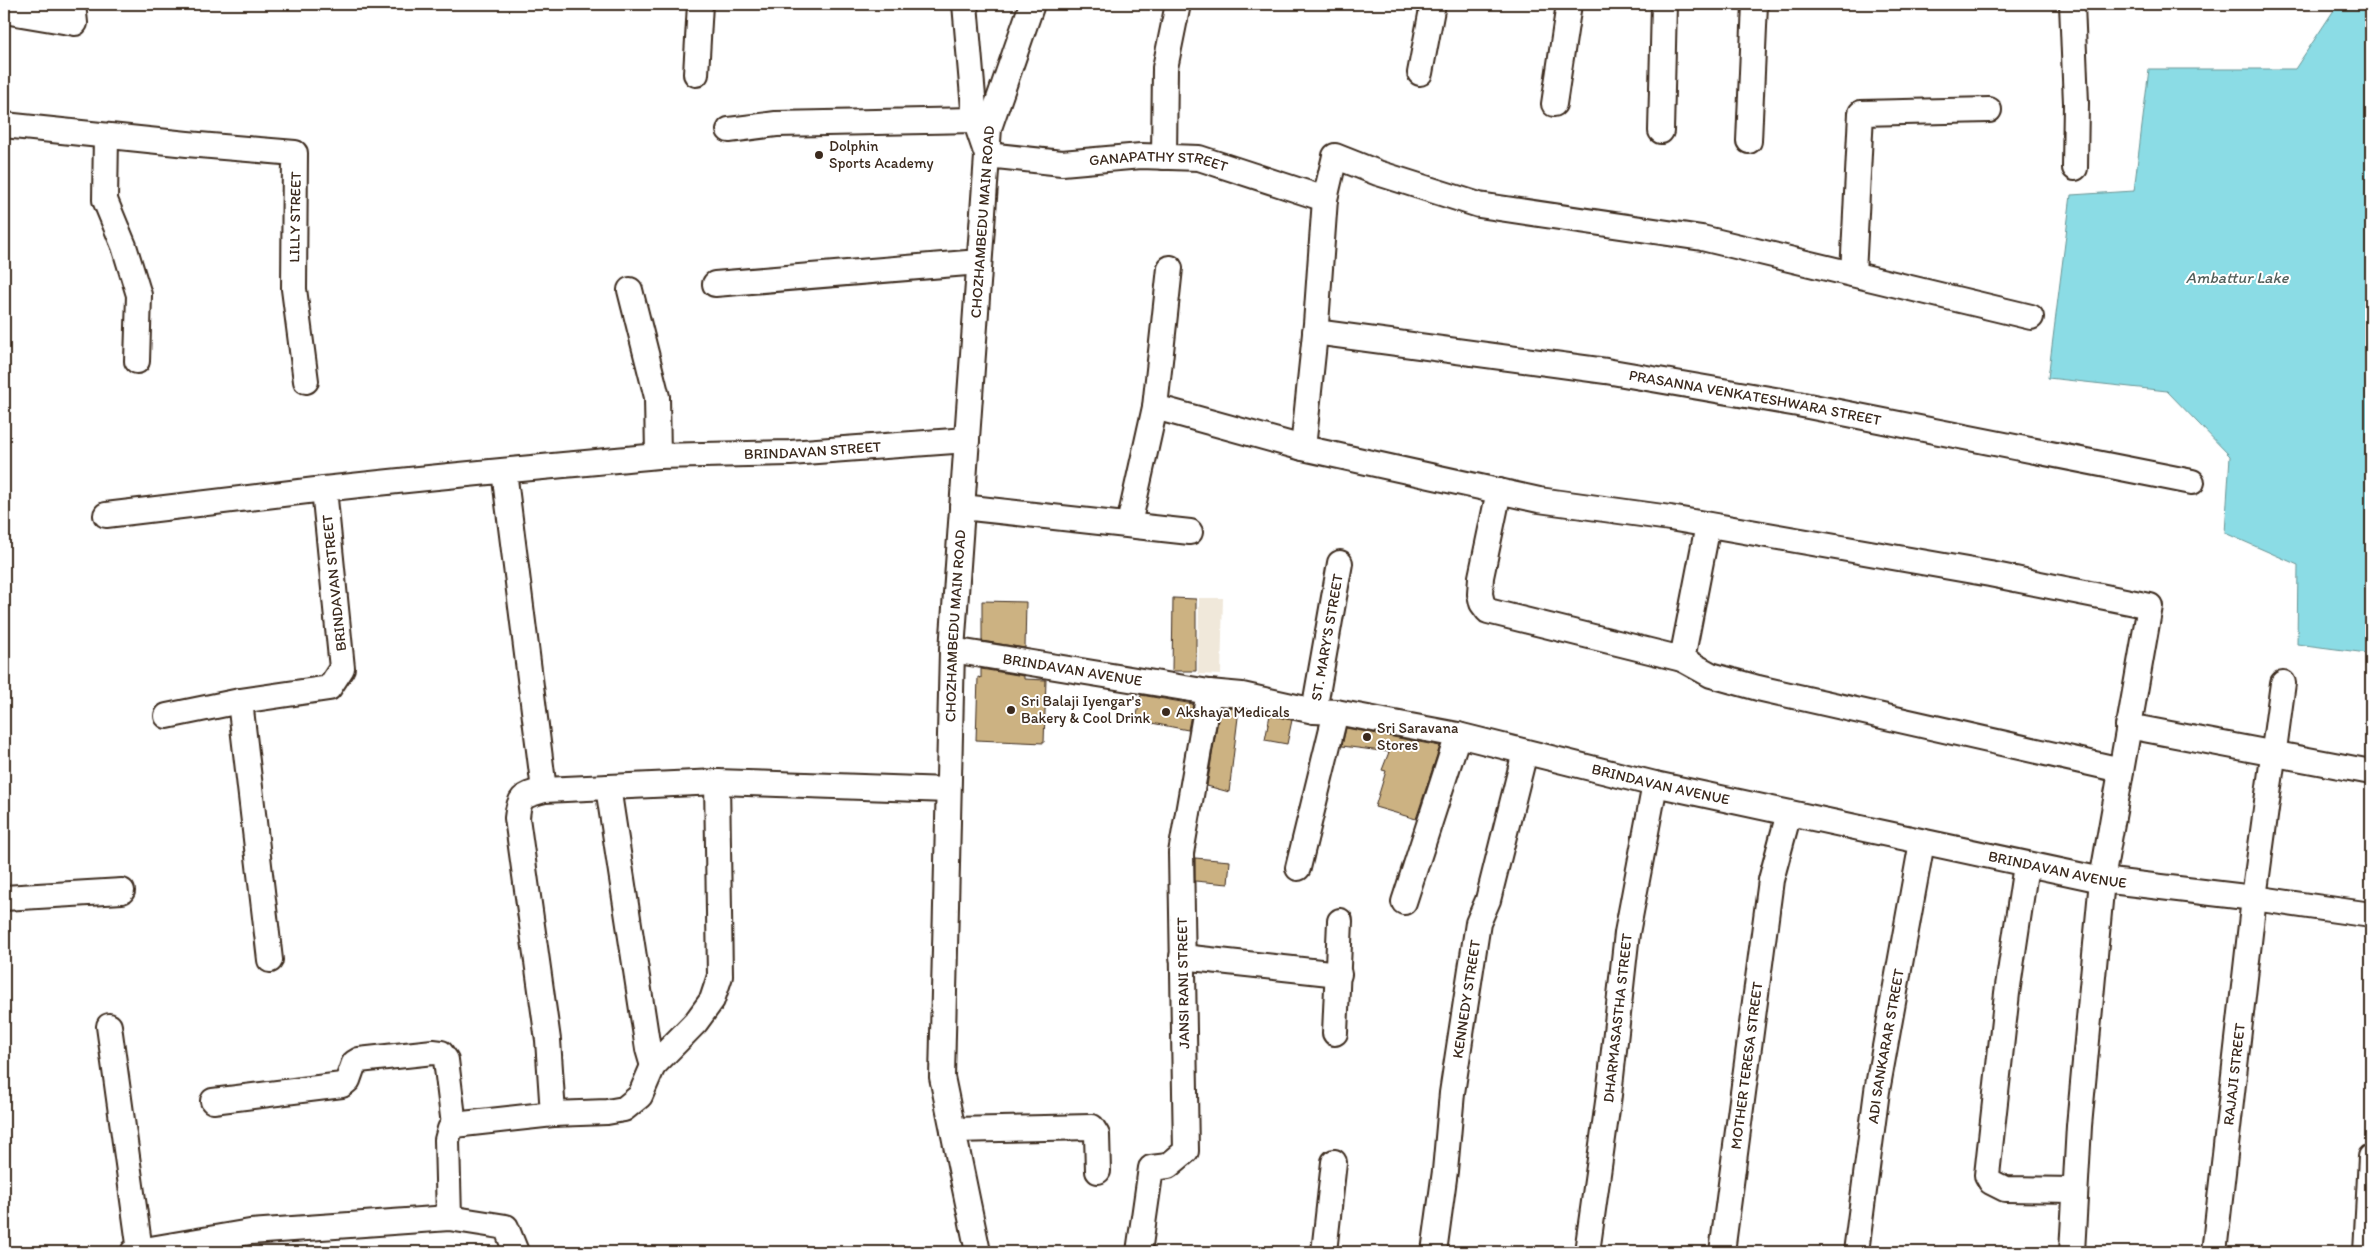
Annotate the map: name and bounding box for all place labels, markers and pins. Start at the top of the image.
place label: Dolphin Sports Academy [829,137,934,172]
marker: Dolphin Sports Academy [813,149,825,161]
place label: Sri Balaji Iyengar's Bakery & Cool Drink [1021,692,1151,727]
place label: Akshaya Medicals [1176,703,1290,721]
marker: Sri Balaji Iyengar's Bakery & Cool Drink [1005,704,1017,716]
marker: Akshaya Medicals [1160,706,1172,718]
place label: Sri Saravana Stores [1377,719,1459,754]
marker: Sri Saravana Stores [1361,731,1373,743]

